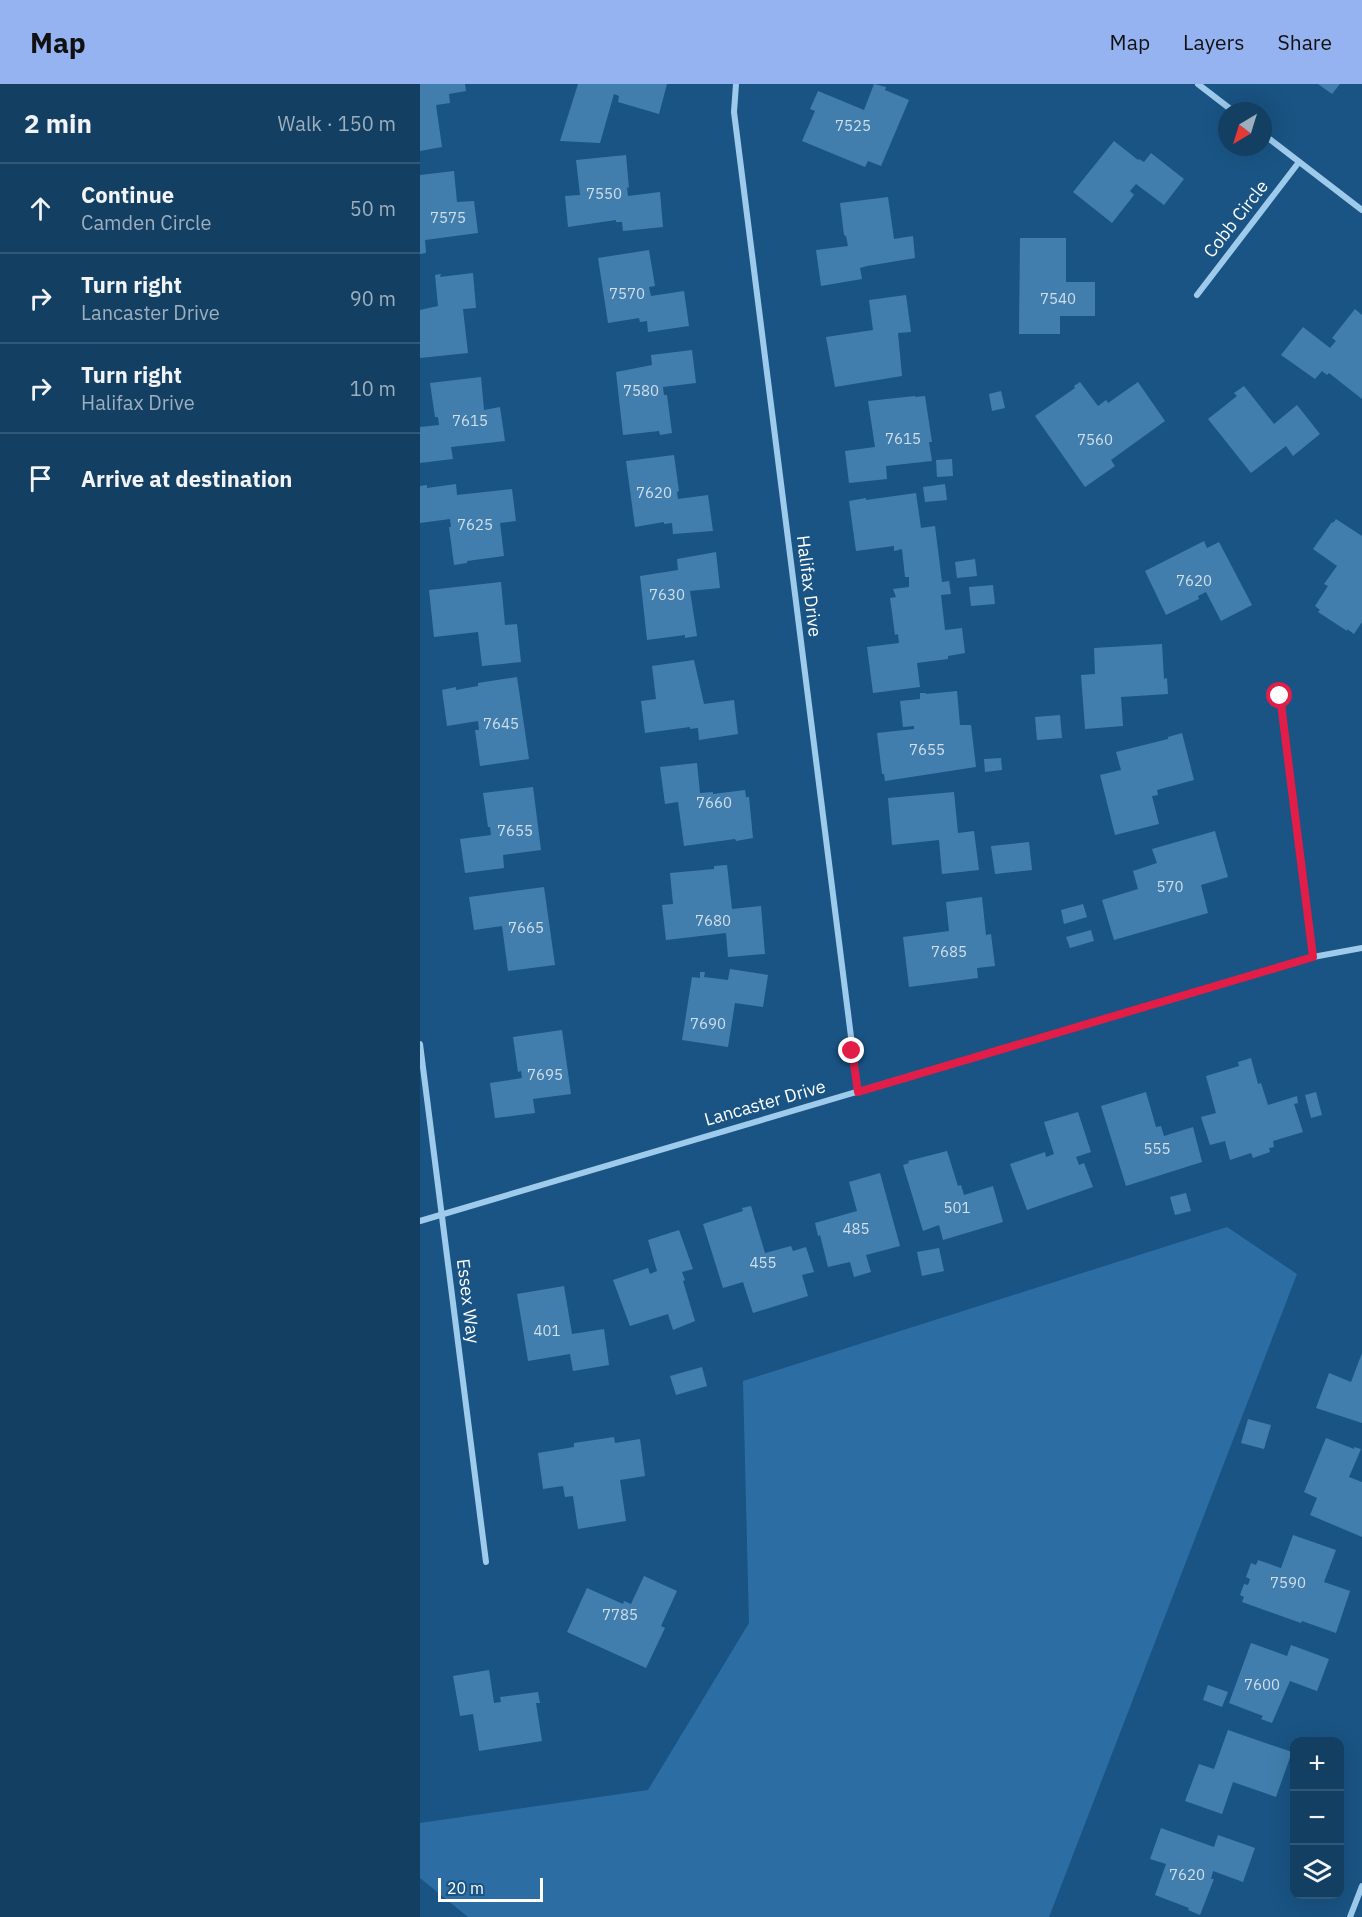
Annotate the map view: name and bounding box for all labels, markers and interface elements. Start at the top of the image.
text: Map [30,24,86,61]
text: Map [1110,28,1150,56]
text: Layers [1183,28,1245,56]
text: Share [1278,28,1332,56]
north arrow [1218,102,1272,156]
text: 2 min [24,106,92,140]
text: Walk · 150 m [278,110,396,137]
house number: 7525 [835,116,871,135]
street label: Cobb Circle [1198,175,1273,262]
text: Continue [81,180,174,209]
house number: 7550 [586,184,622,203]
icon: ahead [24,192,57,225]
text: 50 m [350,195,396,222]
house number: 7575 [430,208,466,227]
text: Camden Circle [81,209,211,236]
text: Turn right [81,270,182,299]
icon: right [24,282,57,315]
house number: 7570 [609,284,645,303]
text: 90 m [350,285,396,312]
house number: 7540 [1040,289,1076,308]
text: Lancaster Drive [81,299,220,326]
text: Turn right [81,360,182,389]
icon: right [24,372,57,405]
text: 10 m [350,375,396,402]
house number: 7580 [623,381,659,400]
text: Halifax Drive [81,389,195,416]
house number: 7615 [452,411,488,430]
house number: 7615 [885,429,921,448]
house number: 7560 [1077,430,1113,449]
icon: arrive [24,462,57,495]
text: Arrive at destination [81,464,292,493]
house number: 7620 [636,483,672,502]
house number: 7625 [457,515,493,534]
street label: Halifax Drive [792,534,827,638]
house number: 7620 [1176,571,1212,590]
house number: 7630 [649,585,685,604]
route start [1266,682,1292,708]
house number: 7645 [483,714,519,733]
house number: 7655 [909,740,945,759]
house number: 7660 [696,793,732,812]
house number: 7655 [497,821,533,840]
house number: 570 [1156,877,1184,896]
house number: 7680 [695,911,731,930]
house number: 7665 [508,918,544,937]
house number: 7685 [931,942,967,961]
house number: 7690 [690,1014,726,1033]
route end [838,1037,864,1063]
house number: 7695 [527,1065,563,1084]
street label: Lancaster Drive [702,1074,828,1131]
house number: 555 [1143,1139,1171,1158]
house number: 501 [943,1198,971,1217]
house number: 485 [842,1219,870,1238]
house number: 455 [749,1253,777,1272]
street label: Essex Way [452,1257,485,1345]
house number: 401 [533,1321,561,1340]
house number: 7590 [1270,1573,1306,1592]
house number: 7785 [602,1605,638,1624]
house number: 7600 [1244,1675,1280,1694]
map controls [1290,1737,1344,1899]
button: + [1290,1737,1344,1791]
button: − [1290,1791,1344,1845]
button: layers [1290,1845,1344,1899]
house number: 7620 [1169,1865,1205,1884]
scale bar [438,1875,543,1902]
text: 20 m [447,1878,484,1898]

